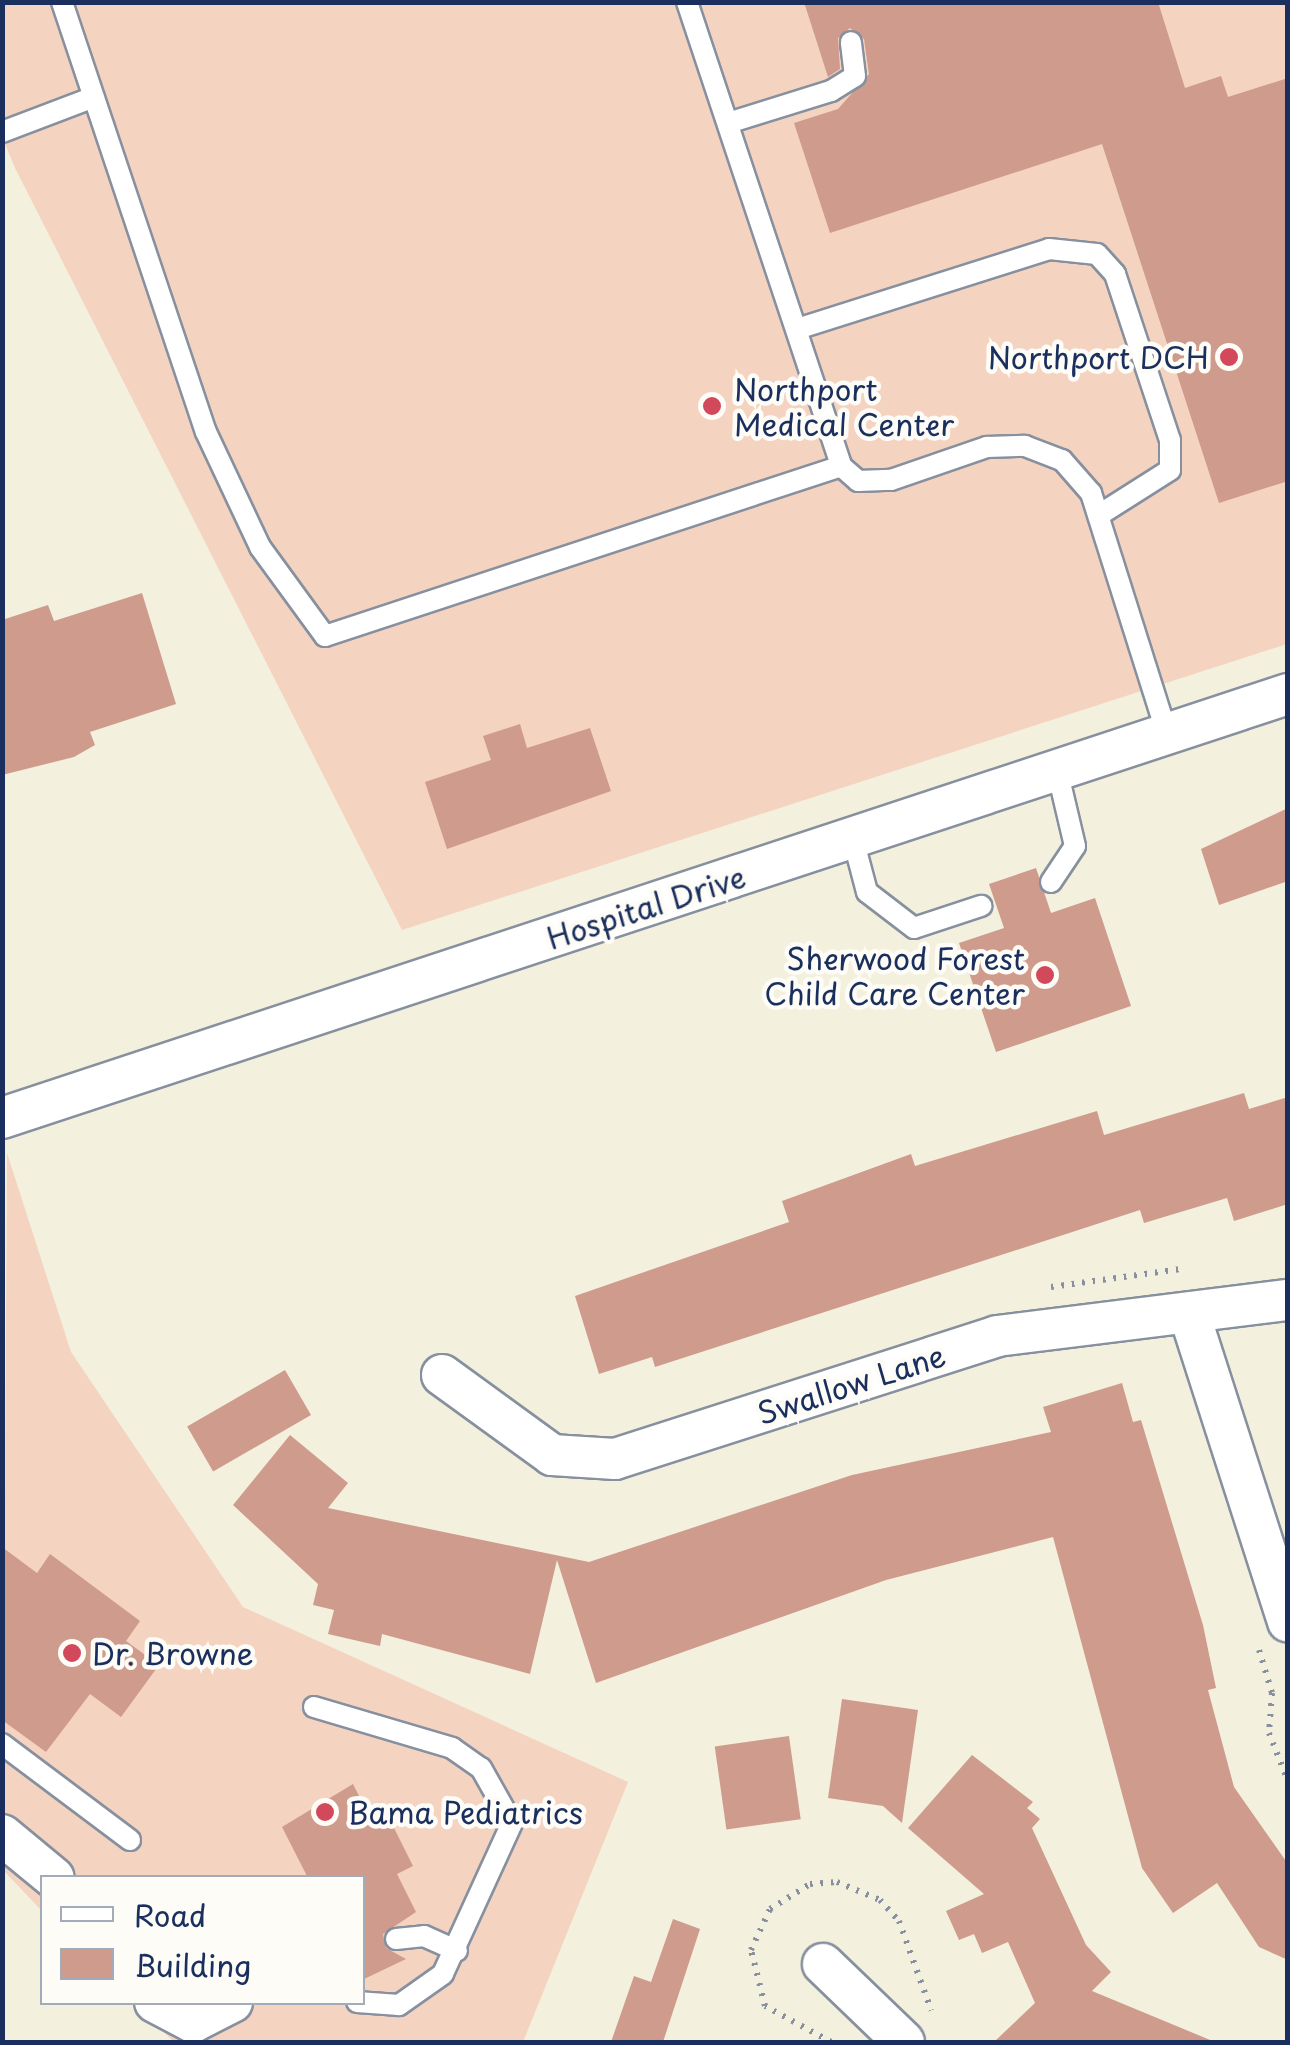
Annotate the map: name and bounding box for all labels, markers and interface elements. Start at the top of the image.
place label: Northport DCH [986,339,1209,375]
marker: Northport DCH [1218,346,1240,368]
place label: Northport Medical Center [734,371,955,442]
marker: Northport Medical Center [699,393,725,419]
street label: Hospital Drive [542,858,750,956]
place label: Sherwood Forest Child Care Center [762,940,1025,1010]
marker: Sherwood Forest Child Care Center [1034,964,1056,986]
street label: Swallow Lane [752,1337,950,1431]
place label: Dr. Browne [92,1635,254,1671]
marker: Dr. Browne [61,1642,83,1664]
place label: Bama Pediatrics [348,1794,583,1830]
marker: Bama Pediatrics [312,1799,338,1825]
legend [40,1875,365,2005]
text: Road [134,1892,207,1937]
text: Building [134,1942,251,1987]

